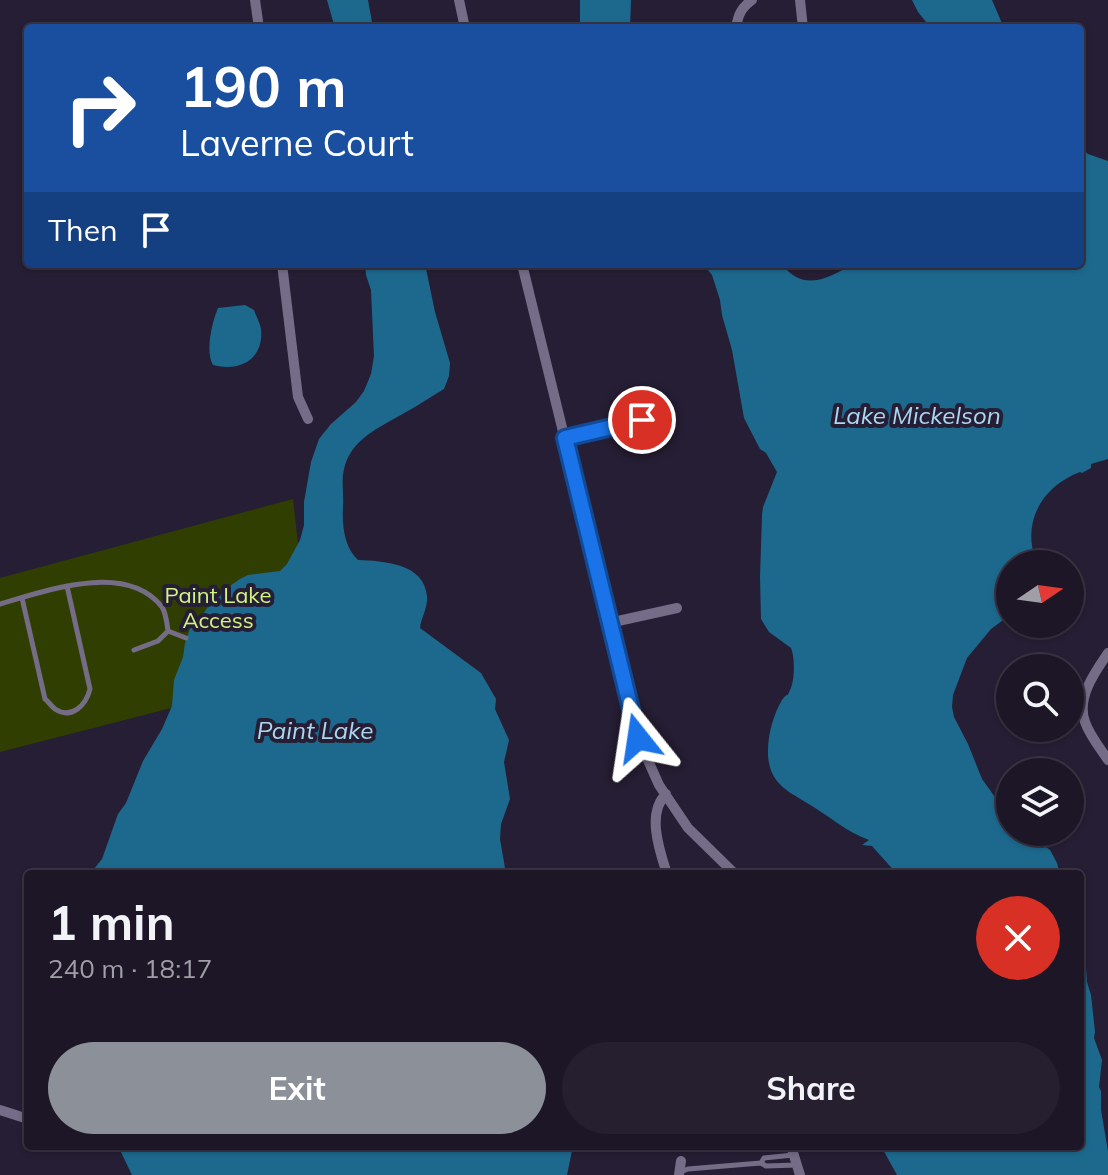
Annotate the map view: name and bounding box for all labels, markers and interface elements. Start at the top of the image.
text: 190 m [180,51,347,121]
icon: right [48,56,152,160]
text: Laverne Court [180,120,414,165]
icon: arrive [134,208,178,252]
text: Then [48,211,118,249]
pin [608,386,676,454]
icon: arrive [620,398,664,442]
water label: Lake Mickelson [833,400,1001,430]
north arrow [996,550,1084,638]
map controls [996,550,1084,846]
park label: Paint Lake Access [165,581,271,634]
button: search [996,654,1084,742]
position arrow [596,696,680,780]
water label: Paint Lake [257,715,373,745]
button: layers [996,758,1084,846]
text: 1 min [48,892,175,952]
button: close [976,896,1060,980]
text: 240 m · 18:17 [48,952,212,985]
button: Exit [48,1042,546,1134]
button: Share [562,1042,1060,1134]

